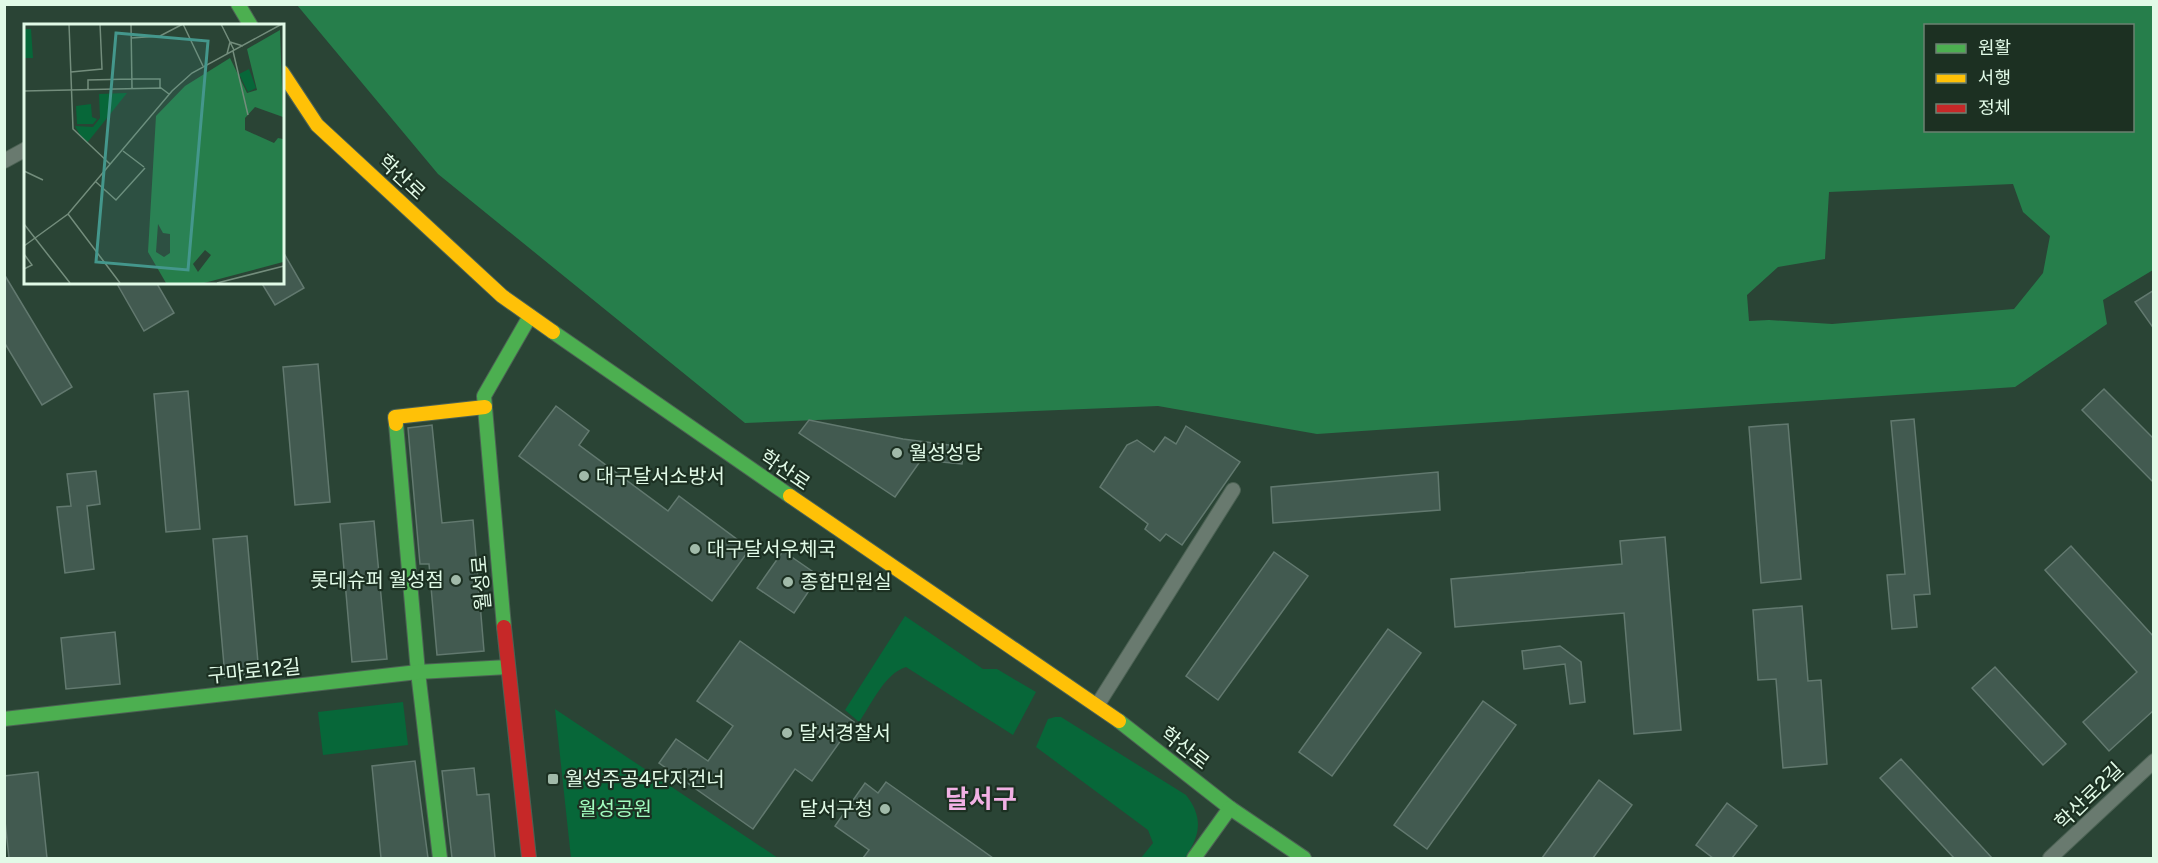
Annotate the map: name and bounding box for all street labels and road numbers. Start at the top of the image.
street label: 학산로 [374,149,430,205]
street label: 학산로 [755,445,815,495]
street label: 월성로 [467,554,495,612]
street label: 구마로12길 [206,654,302,688]
street label: 학산로 [1156,722,1214,774]
street label: 학산로2길 [2050,758,2128,834]

